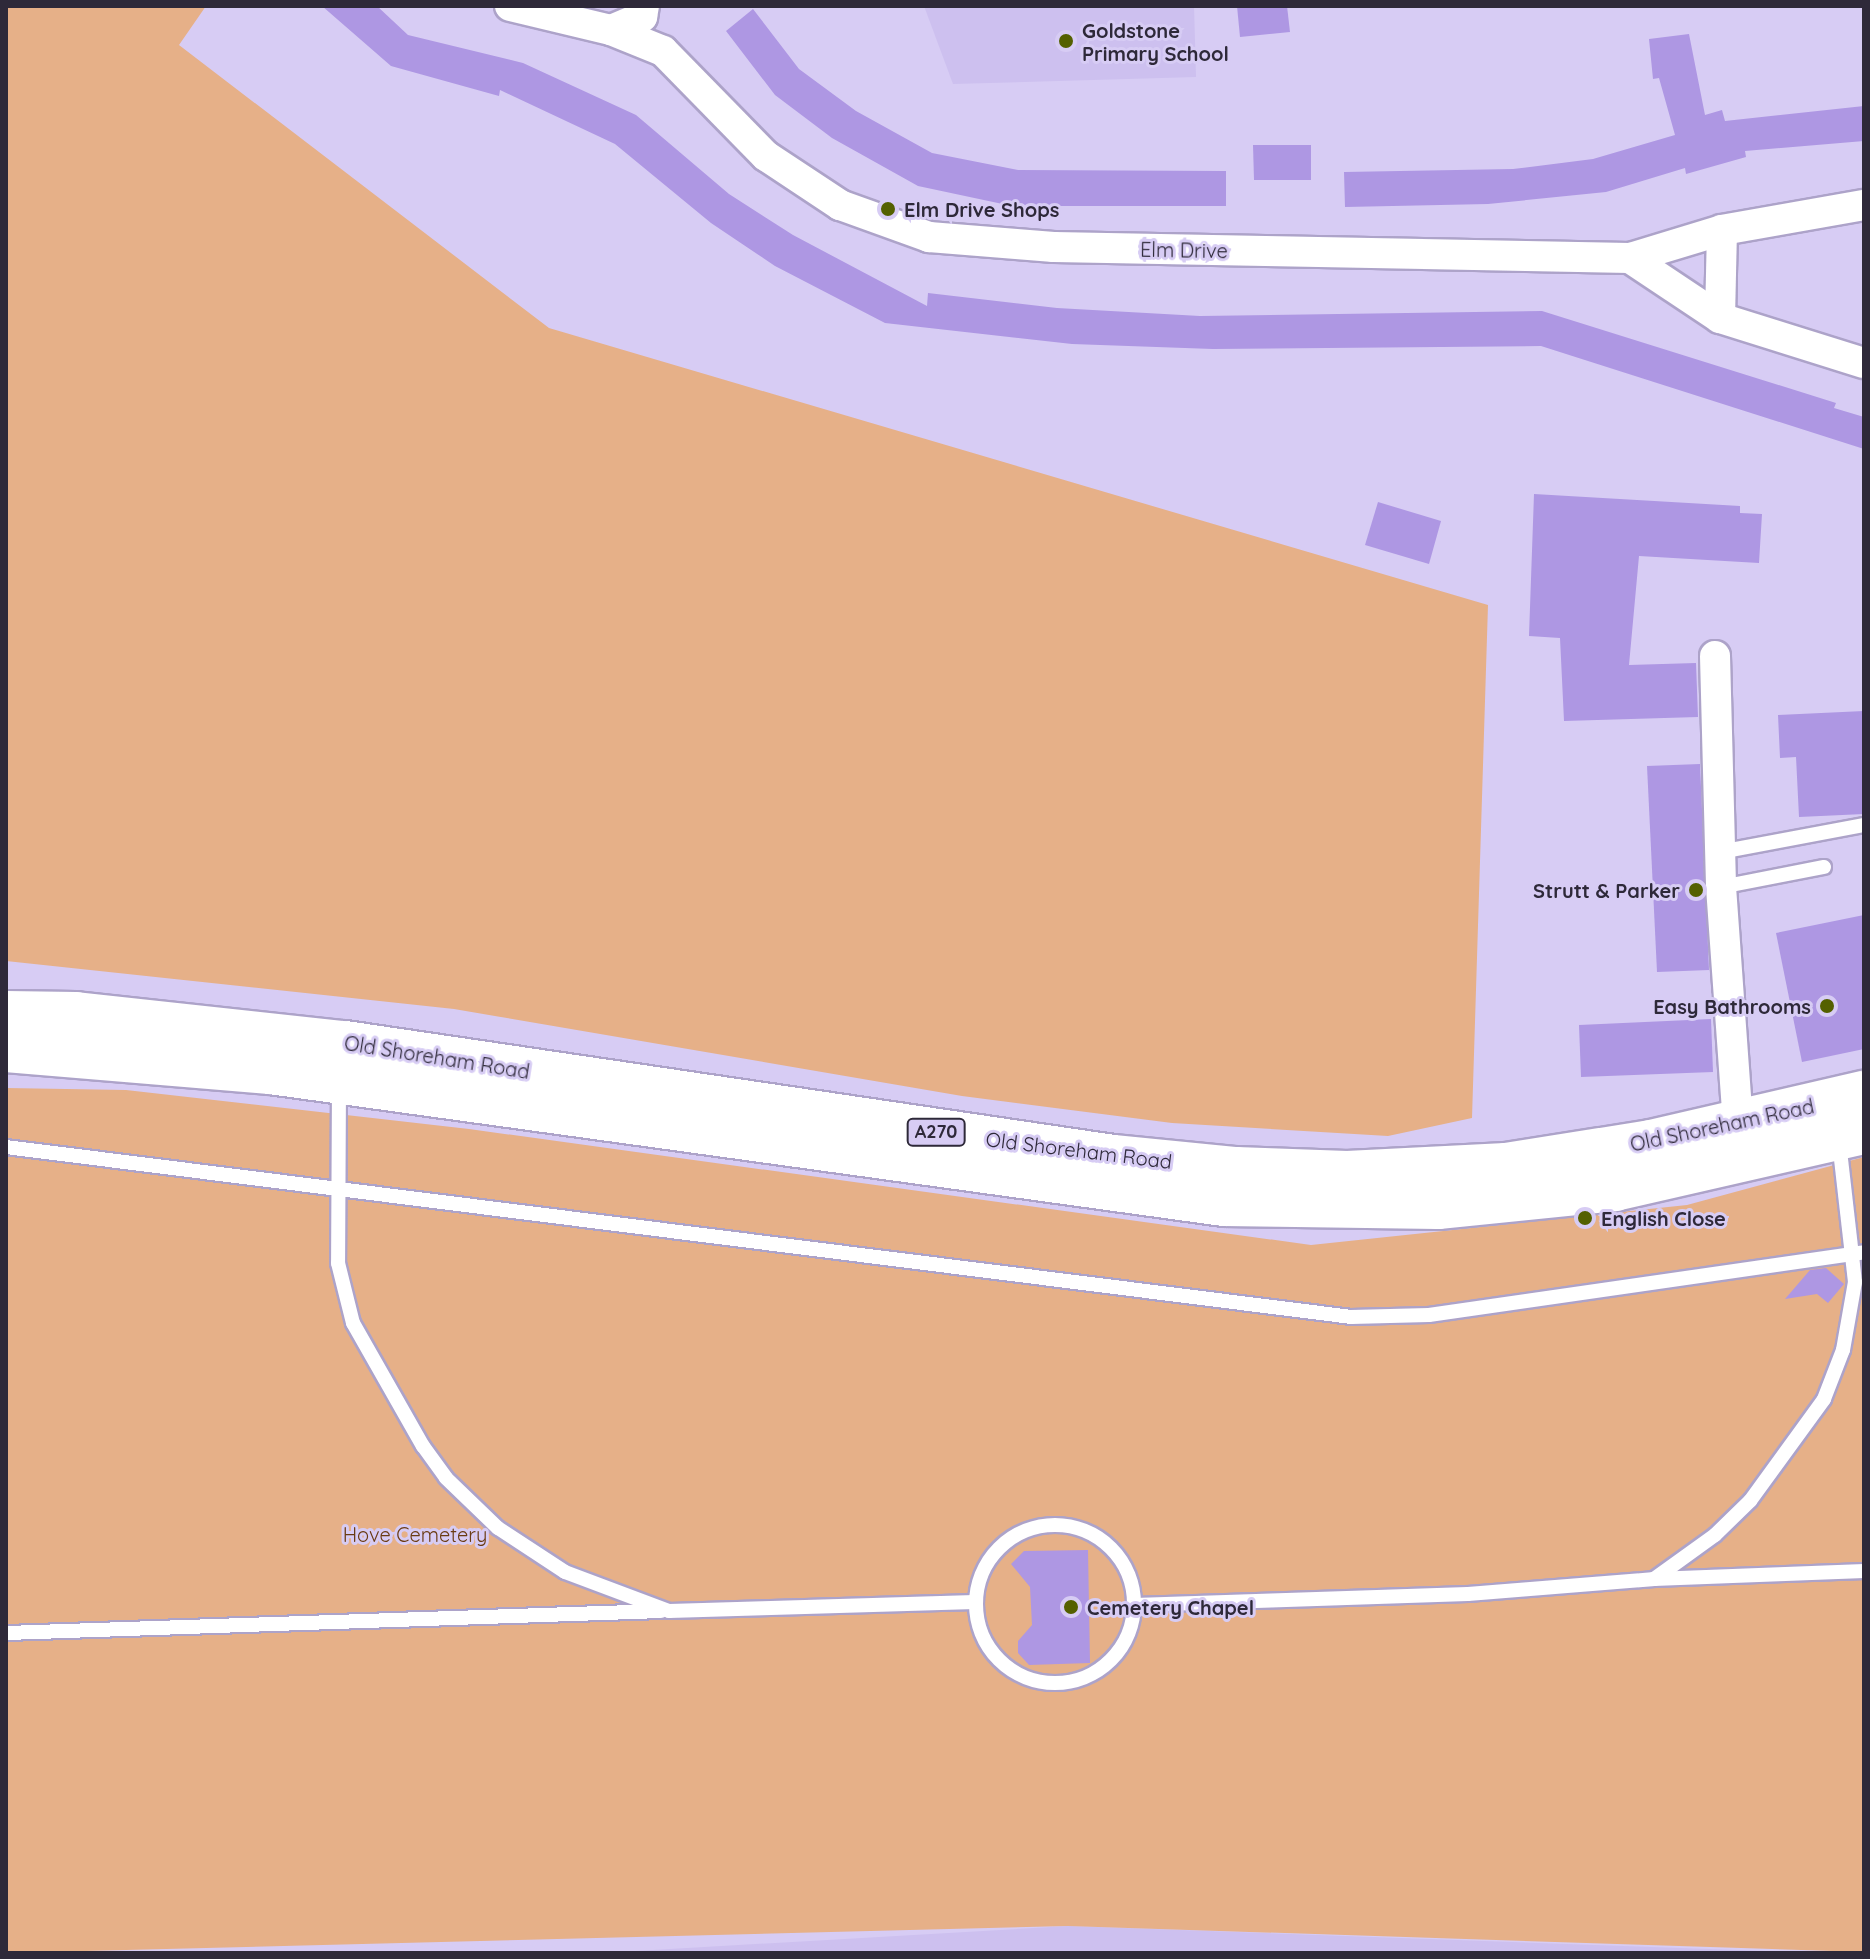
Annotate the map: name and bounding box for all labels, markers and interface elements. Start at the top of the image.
place label: Goldstone Primary School [1082,18,1229,65]
marker: Goldstone Primary School [1057,32,1075,50]
place label: Elm Drive Shops [904,197,1059,221]
marker: Elm Drive Shops [879,200,897,218]
street label: Elm Drive [1140,237,1228,263]
place label: Strutt & Parker [1533,878,1680,902]
marker: Strutt & Parker [1687,881,1705,899]
place label: Easy Bathrooms [1653,994,1811,1018]
marker: Easy Bathrooms [1818,997,1836,1015]
street label: Old Shoreham Road [343,1030,531,1084]
street label: Old Shoreham Road [1628,1094,1816,1156]
road number: A270 [906,1118,966,1146]
street label: Old Shoreham Road [985,1127,1173,1173]
place label: English Close [1601,1206,1726,1230]
marker: English Close [1576,1209,1594,1227]
park label: Hove Cemetery [343,1522,487,1546]
place label: Cemetery Chapel [1087,1595,1254,1619]
marker: Cemetery Chapel [1062,1598,1080,1616]

